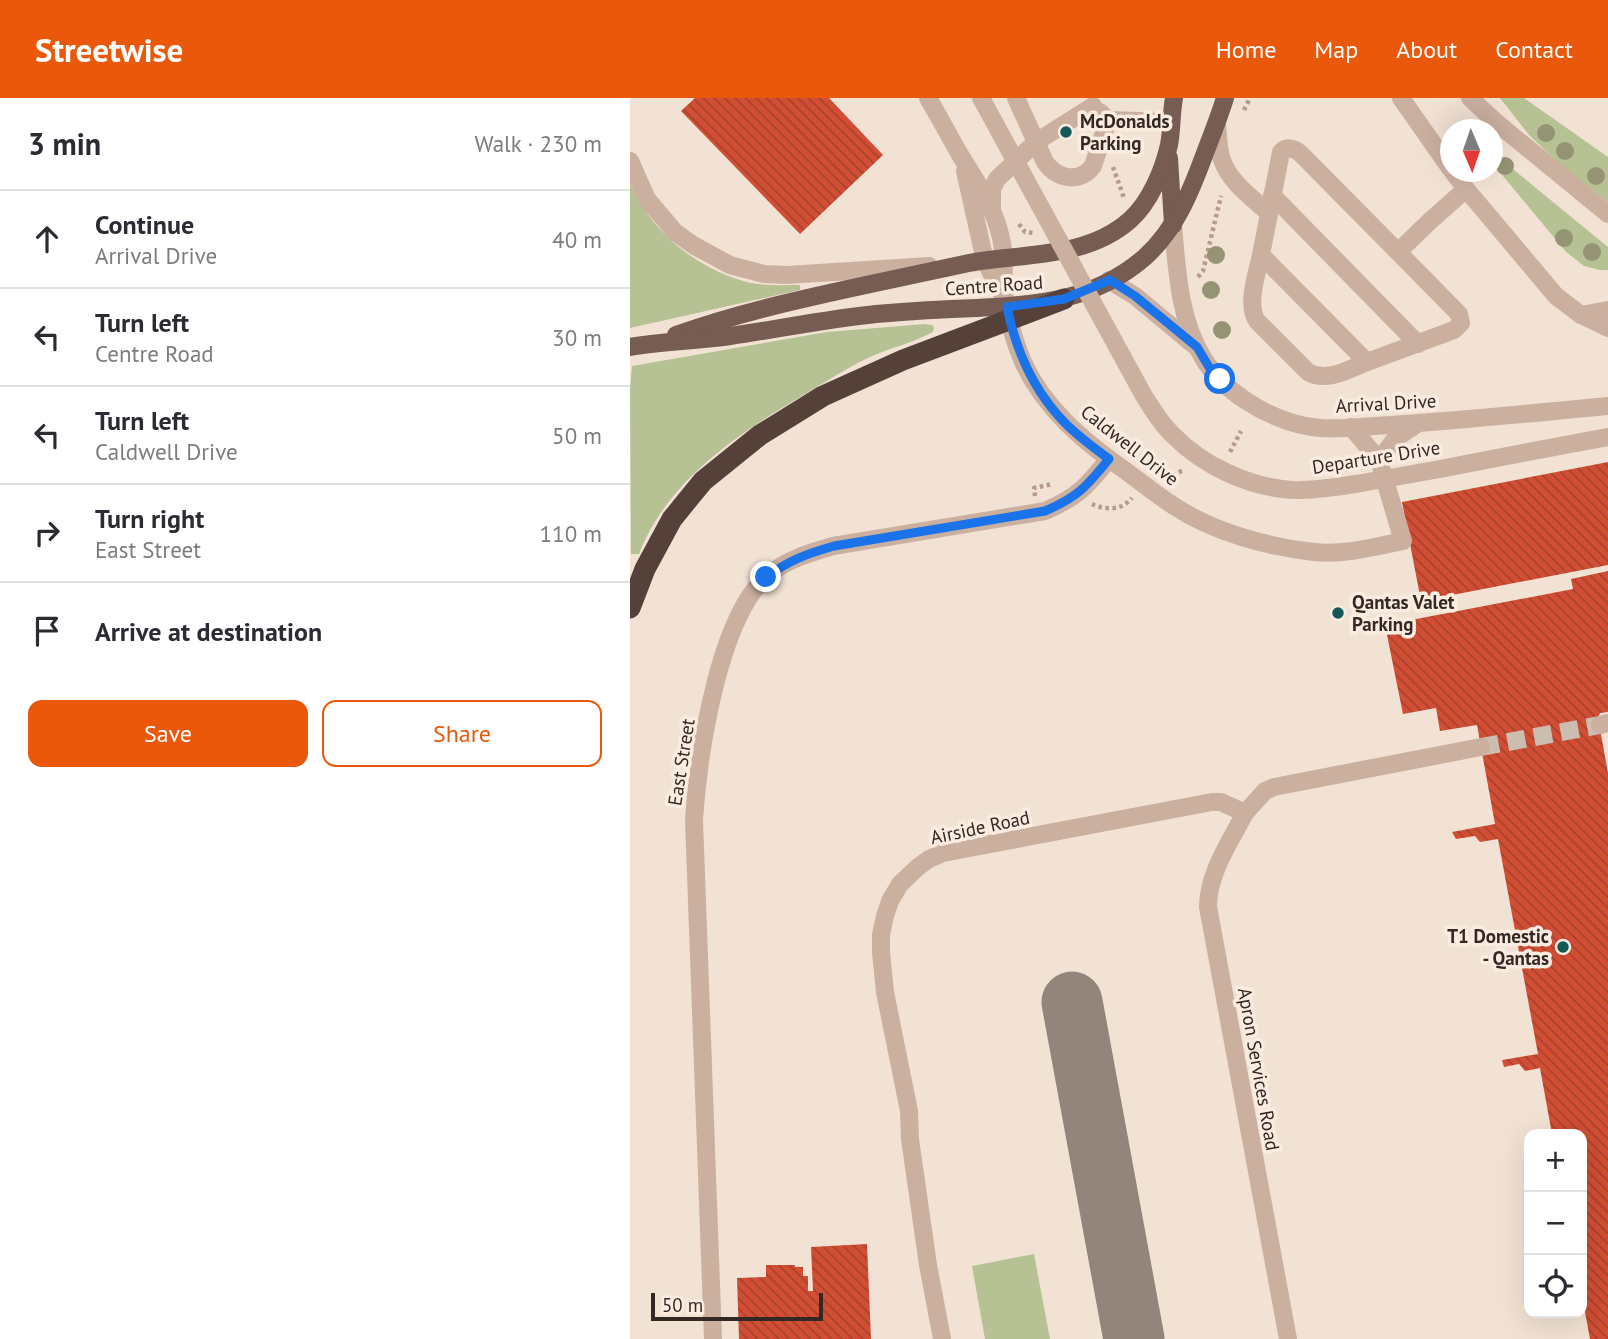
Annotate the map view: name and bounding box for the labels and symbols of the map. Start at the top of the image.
place label: McDonalds Parking [1080,109,1170,155]
north arrow [1440,119,1503,182]
marker: McDonalds Parking [1058,124,1074,140]
street label: Centre Road [944,270,1044,300]
route start [1204,363,1235,394]
street label: Arrival Drive [1335,388,1437,418]
street label: Caldwell Drive [1076,399,1184,491]
street label: Departure Drive [1310,435,1442,479]
route end [750,561,781,592]
place label: Qantas Valet Parking [1352,590,1455,636]
marker: Qantas Valet Parking [1330,605,1346,621]
street label: East Street [662,716,700,807]
street label: Airside Road [928,805,1032,849]
place label: T1 Domestic - Qantas [1447,924,1549,970]
marker: T1 Domestic - Qantas [1555,939,1571,955]
street label: Apron Services Road [1233,986,1285,1152]
scale bar [651,1290,822,1322]

